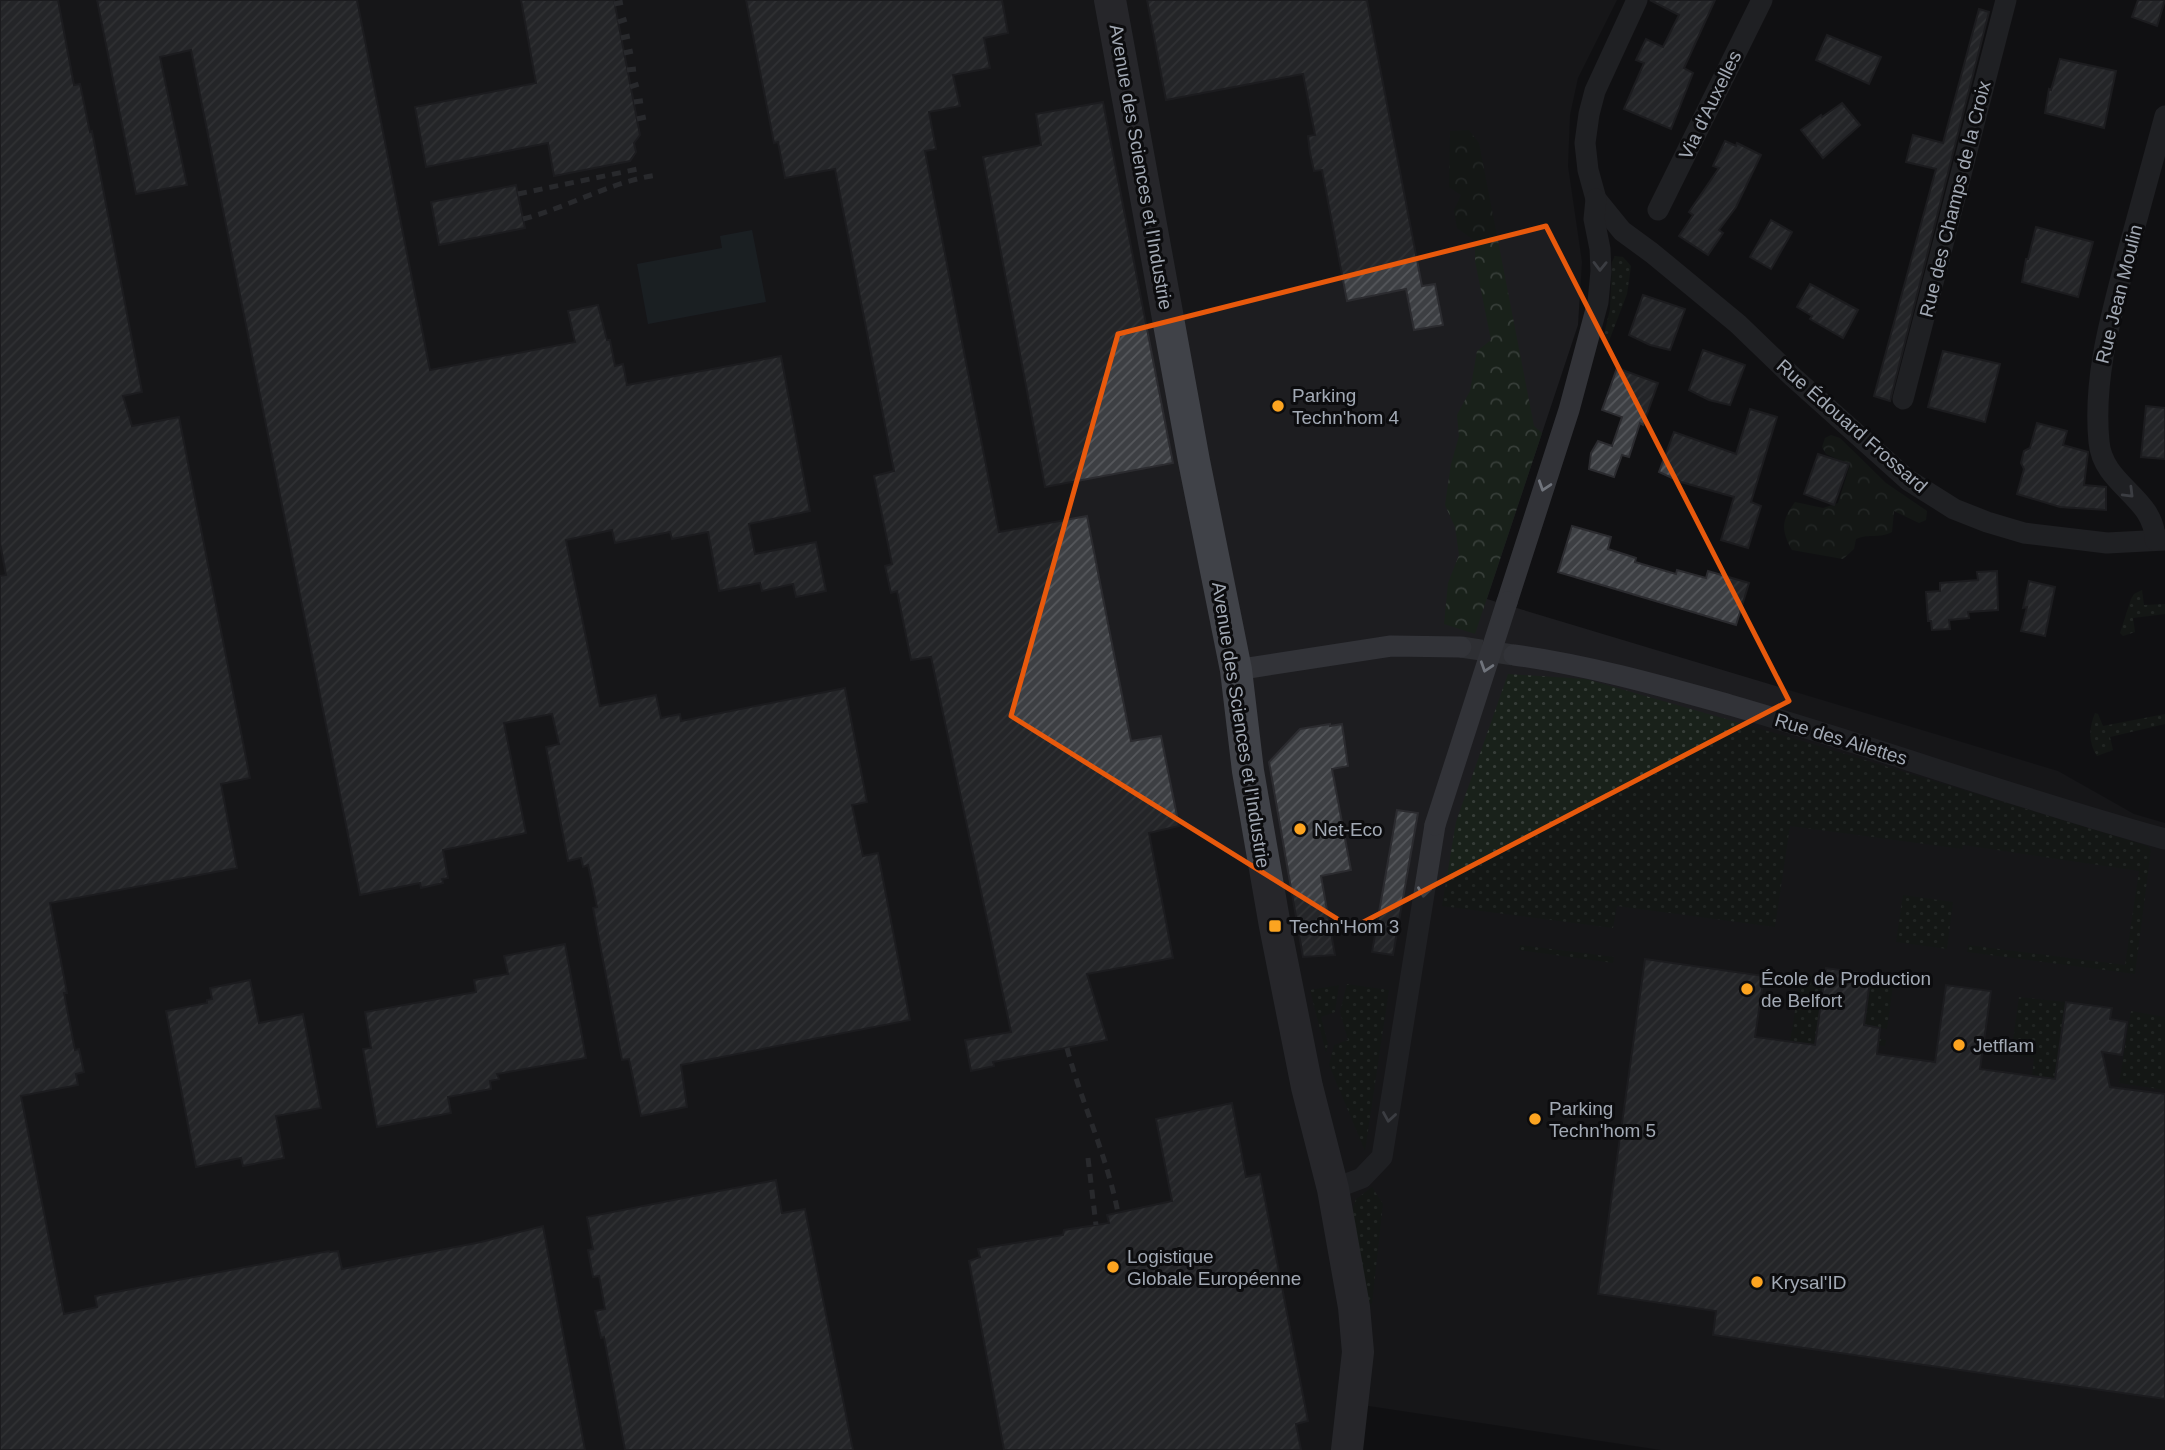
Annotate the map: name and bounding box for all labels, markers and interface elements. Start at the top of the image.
street label: Avenue des Sciences et l'Industrie [1106,23,1176,311]
street label: Via d'Auxelles [1675,47,1745,163]
street label: Rue des Champs de la Croix [1915,78,1995,319]
street label: Rue Jean Moulin [2092,222,2146,366]
one-way arrow [1592,261,1608,272]
street label: Rue Édouard Frossard [1773,355,1931,497]
place label: Parking Techn'hom 4 [1292,385,1400,428]
marker: Parking Techn'hom 4 [1270,398,1286,414]
one-way arrow [1538,479,1553,491]
one-way arrow [2121,485,2133,497]
street label: Avenue des Sciences et l'Industrie [1208,580,1274,870]
one-way arrow [1479,660,1494,672]
street label: Rue des Ailettes [1772,709,1910,769]
place label: Net-Eco [1314,819,1383,840]
marker: Net-Eco [1292,821,1308,837]
one-way arrow [1417,886,1432,898]
place label: Techn'Hom 3 [1289,916,1399,937]
marker: Techn'Hom 3 [1267,918,1283,934]
place label: École de Production de Belfort [1761,968,1931,1011]
marker: École de Production de Belfort [1739,981,1755,997]
place label: Jetflam [1973,1035,2034,1056]
marker: Jetflam [1951,1037,1967,1053]
place label: Parking Techn'hom 5 [1549,1098,1656,1141]
one-way arrow [1382,1111,1397,1123]
marker: Parking Techn'hom 5 [1527,1111,1543,1127]
place label: Logistique Globale Européenne [1127,1246,1301,1289]
marker: Logistique Globale Européenne [1105,1259,1121,1275]
place label: Krysal'ID [1771,1272,1846,1293]
marker: Krysal'ID [1749,1274,1765,1290]

